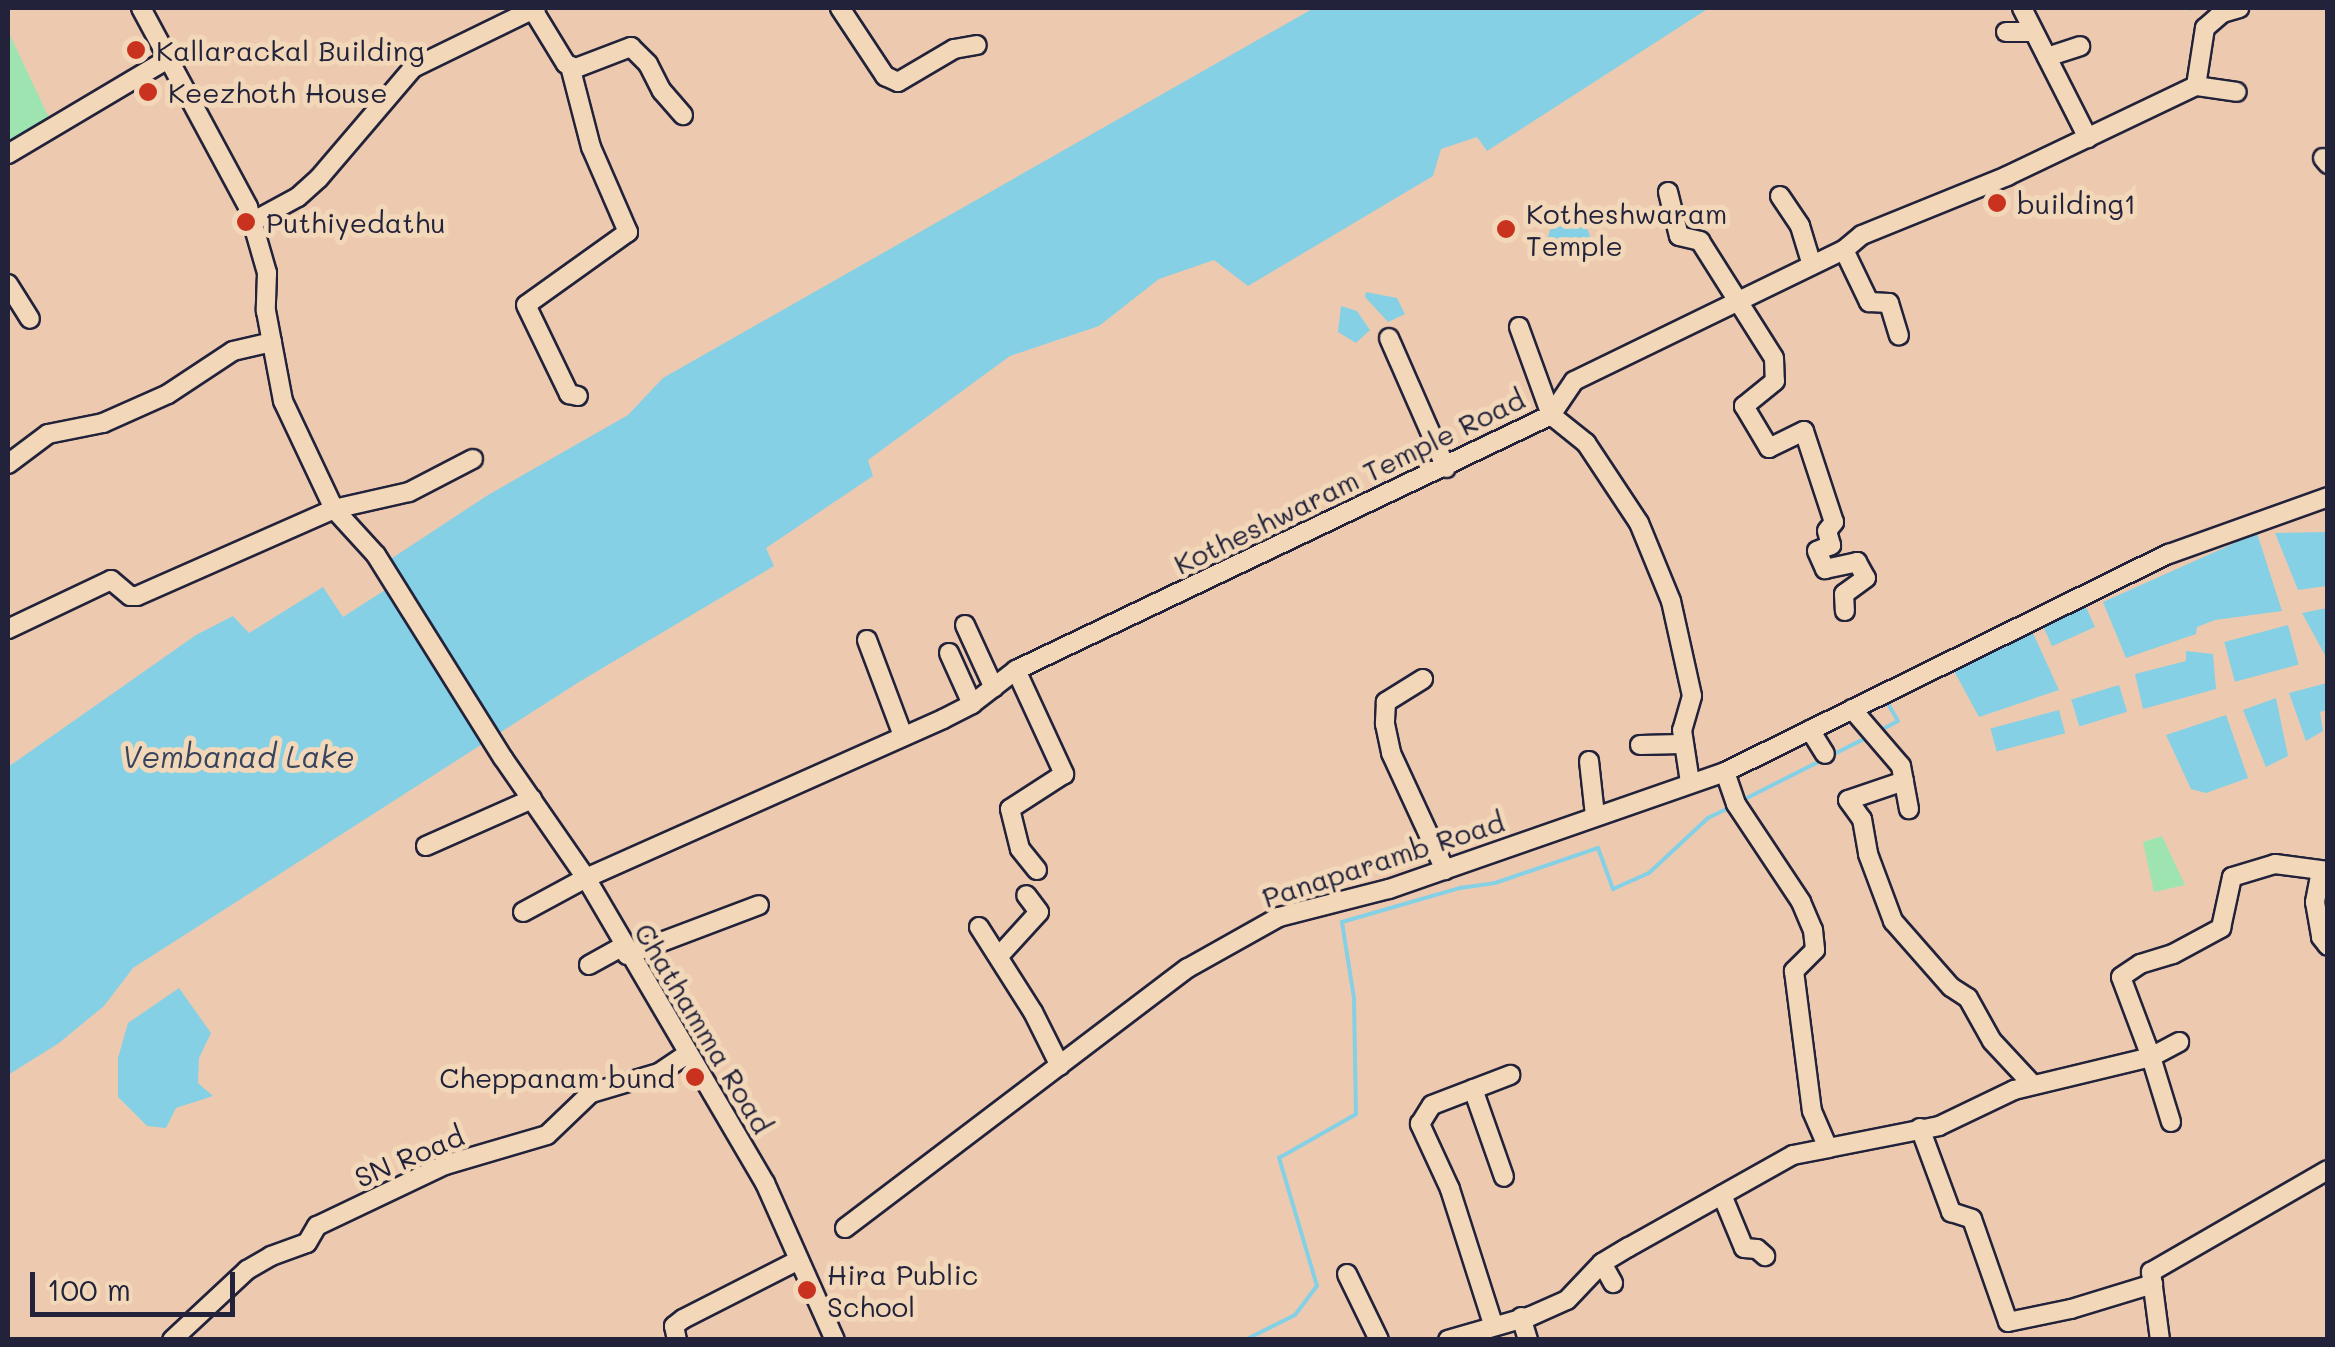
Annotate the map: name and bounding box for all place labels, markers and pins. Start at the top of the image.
place label: Kallarackal Building [156,33,425,67]
marker: Kallarackal Building [125,39,147,61]
place label: Keezhoth House [168,75,388,109]
marker: Keezhoth House [137,81,159,103]
place label: building1 [2017,186,2136,220]
marker: building1 [1986,192,2008,214]
place label: Kotheshwaram Temple [1526,196,1727,262]
place label: Puthiyedathu [266,205,446,239]
marker: Puthiyedathu [235,211,257,233]
marker: Kotheshwaram Temple [1495,218,1517,240]
place label: Cheppanam bund [439,1060,675,1094]
marker: Cheppanam bund [684,1066,706,1088]
place label: Hira Public School [827,1257,978,1323]
marker: Hira Public School [796,1279,818,1301]

